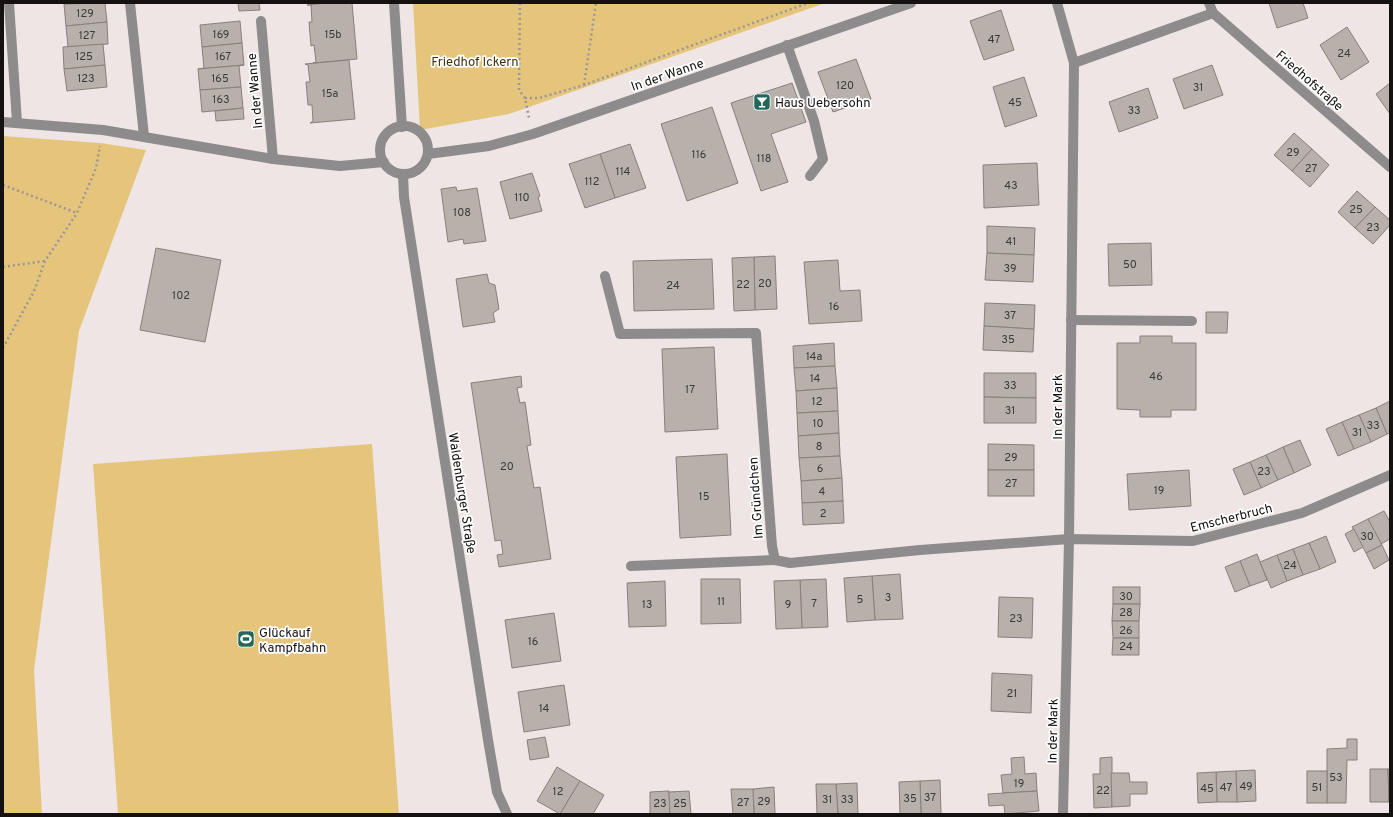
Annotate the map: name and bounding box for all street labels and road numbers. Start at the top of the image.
street label: Friedhofstraße [1272,48,1346,115]
street label: In der Wanne [245,52,267,129]
street label: In der Wanne [629,56,706,96]
street label: In der Mark [1051,374,1067,440]
street label: Waldenburger Straße [444,432,478,555]
street label: Im Gründchen [746,456,768,539]
street label: Emscherbruch [1189,501,1274,537]
street label: In der Mark [1045,698,1063,764]

